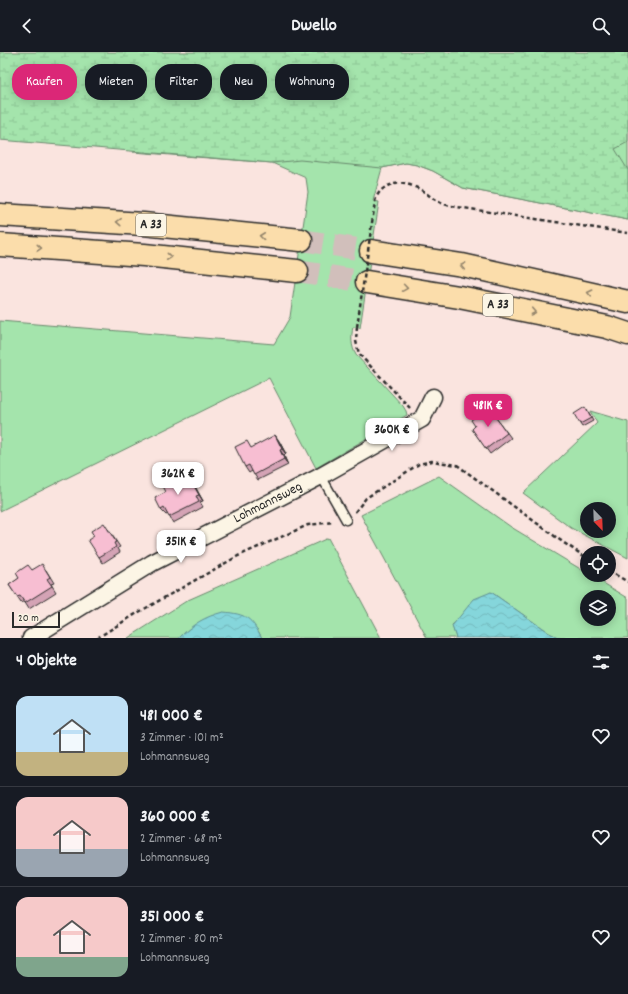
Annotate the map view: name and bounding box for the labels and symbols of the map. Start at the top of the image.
road number: A 33 [136,214,166,236]
one-way arrow [116,218,122,227]
one-way arrow [259,232,265,241]
one-way arrow [36,243,42,252]
one-way arrow [166,253,172,262]
one-way arrow [460,262,466,270]
one-way arrow [402,283,408,292]
one-way arrow [587,290,593,298]
road number: A 33 [483,294,513,316]
one-way arrow [530,308,536,316]
pin: 481K € [455,394,521,428]
pin: 360K € [359,418,425,452]
pin: 362K € [145,462,211,496]
street label: Lohmannsweg [230,477,306,529]
north arrow [580,502,616,538]
pin: 351K € [148,530,214,564]
scale bar [12,610,60,629]

